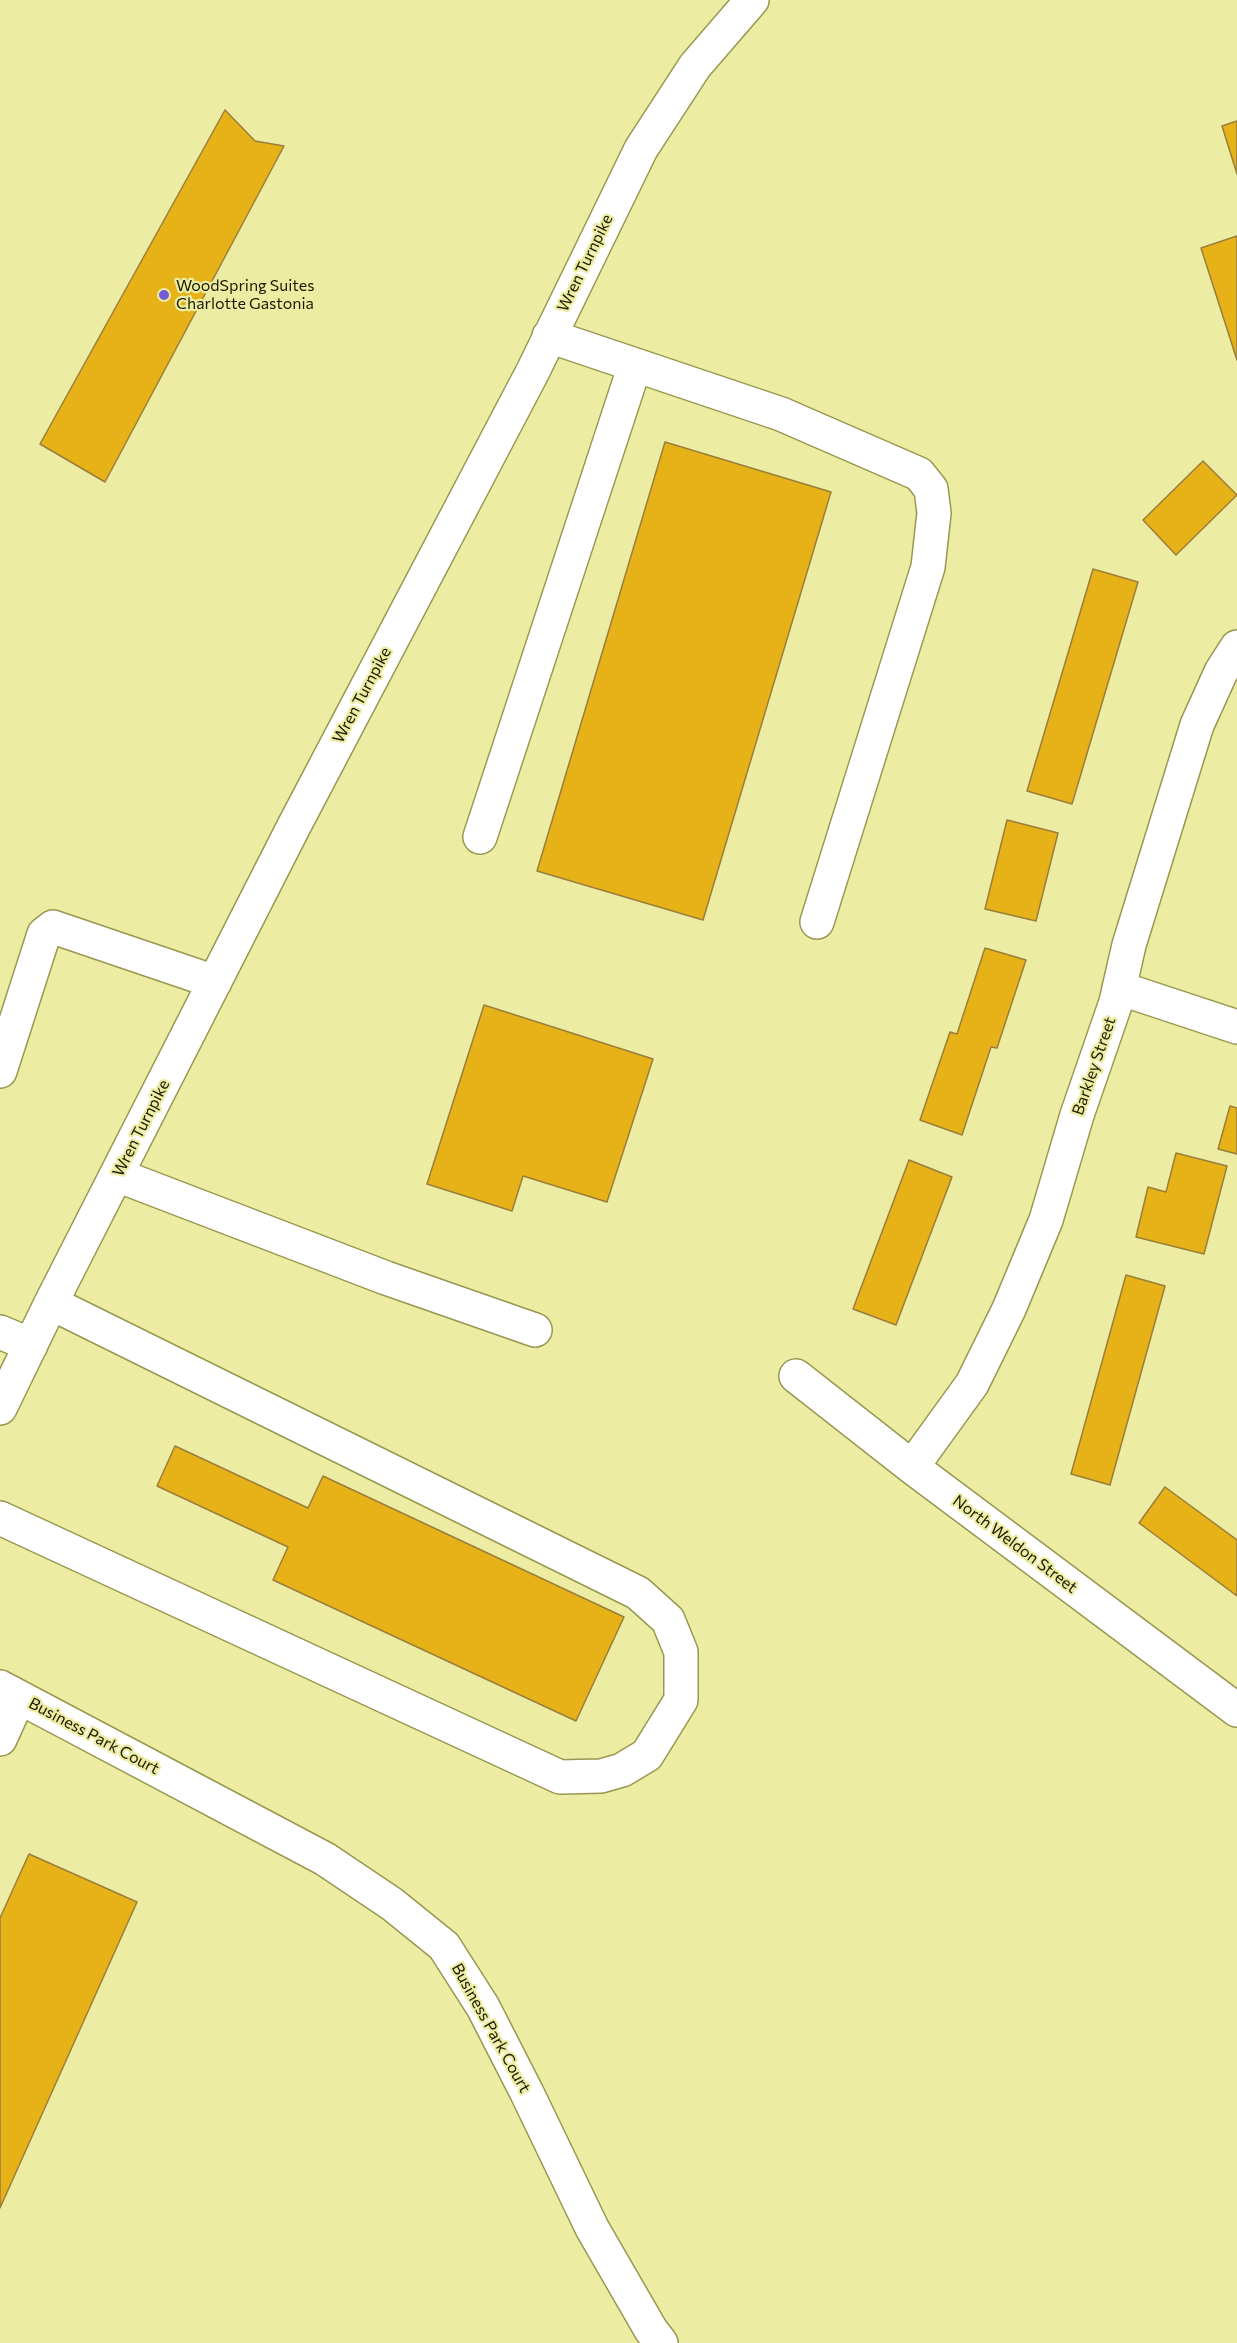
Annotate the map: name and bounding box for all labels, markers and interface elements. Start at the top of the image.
street label: Wren Turnpike [553,211,617,315]
place label: WoodSpring Suites Charlotte Gastonia [176,276,314,314]
marker: WoodSpring Suites Charlotte Gastonia [157,288,171,302]
street label: Wren Turnpike [329,644,395,746]
street label: Barkley Street [1068,1014,1120,1118]
street label: Wren Turnpike [108,1076,174,1180]
street label: North Weldon Street [949,1491,1081,1597]
street label: Business Park Court [26,1694,162,1778]
street label: Business Park Court [448,1960,534,2096]

